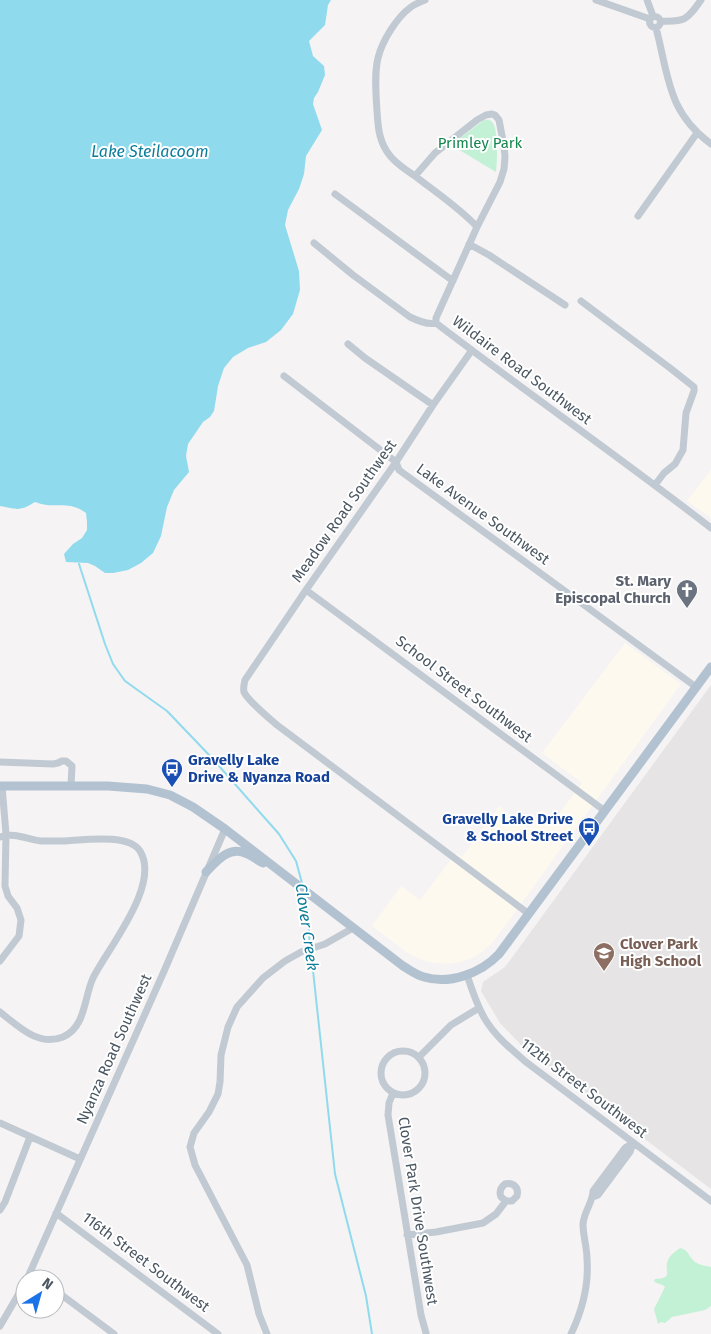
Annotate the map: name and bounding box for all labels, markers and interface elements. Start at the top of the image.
park label: Primley Park [438,134,523,152]
water label: Lake Steilacoom [91,142,209,161]
street label: Wildaire Road Southwest [449,312,596,429]
street label: Meadow Road Southwest [288,436,400,586]
street label: Lake Avenue Southwest [413,460,554,569]
place label: St. Mary Episcopal Church [555,572,671,607]
church icon: St. Mary Episcopal Church [675,578,699,609]
street label: School Street Southwest [392,632,536,746]
place label: Gravelly Lake Drive & Nyanza Road [188,751,330,786]
bus stop icon: Gravelly Lake Drive & Nyanza Road [160,757,184,788]
place label: Gravelly Lake Drive & School Street [442,810,573,845]
bus stop icon: Gravelly Lake Drive & School Street [577,816,601,847]
water label: Clover Creek [291,882,323,972]
place label: Clover Park High School [620,935,702,970]
school or university icon: Clover Park High School [592,941,616,972]
street label: Nyanza Road Southwest [73,971,156,1127]
street label: 112th Street Southwest [517,1034,651,1142]
street label: Clover Park Drive Southwest [394,1116,442,1307]
street label: 116th Street Southwest [79,1208,214,1316]
north arrow [15,1269,65,1319]
text: N [39,1274,56,1294]

